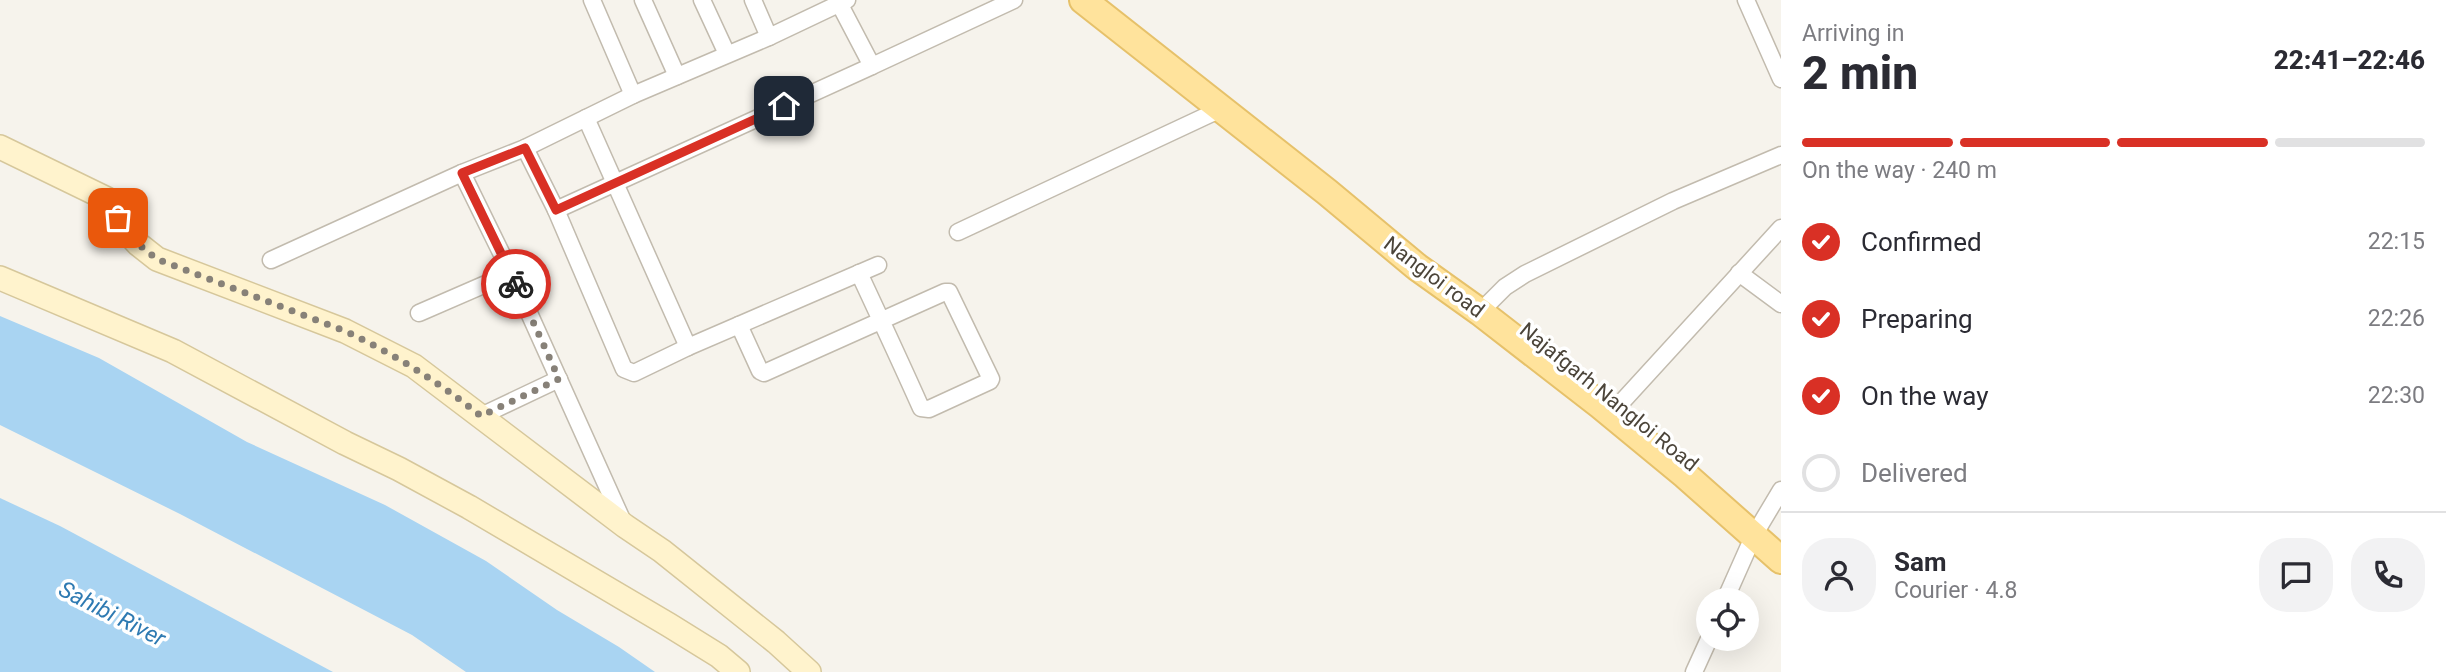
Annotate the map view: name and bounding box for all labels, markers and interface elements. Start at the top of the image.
text: Arriving in [1802,20,1905,47]
text: 22:41–22:46 [2274,45,2425,75]
text: 2 min [1802,46,1918,100]
pin [754,76,814,136]
icon: home [765,87,803,125]
text: On the way · 240 m [1802,157,1997,184]
pin [88,188,148,248]
icon: bag [99,199,137,237]
icon: check [1802,223,1840,261]
text: Confirmed [1861,227,1982,257]
text: 22:15 [2368,228,2425,255]
street label: Nangloi road [1379,232,1489,322]
courier [481,249,551,319]
icon: bike [497,265,535,303]
icon: check [1802,300,1840,338]
text: Preparing [1861,304,1973,334]
text: 22:26 [2368,305,2425,332]
street label: Najafgarh Nangloi Road [1515,318,1703,476]
icon: check [1802,377,1840,415]
text: On the way [1861,381,1989,411]
text: 22:30 [2368,382,2425,409]
text: Delivered [1861,458,1968,488]
button: person [1802,538,1876,612]
button: chat [2259,538,2333,612]
button: phone [2351,538,2425,612]
text: Sam [1894,547,1946,577]
water label: Sahibi River [54,576,171,653]
text: Courier · 4.8 [1894,577,2017,604]
map controls [1696,588,1759,651]
button: locate [1696,588,1759,651]

